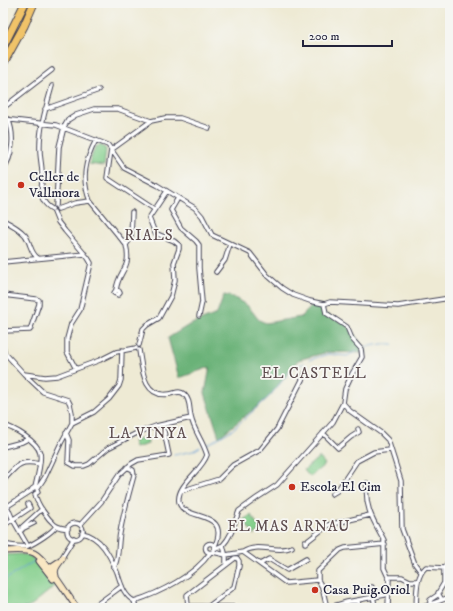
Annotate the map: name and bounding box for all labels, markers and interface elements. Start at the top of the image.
scale bar [303,22,392,48]
text: 200 m [309,29,339,44]
place label: Celler de Vallmora [28,168,80,202]
marker: Celler de Vallmora [16,180,26,190]
district label: RIALS [124,226,174,245]
district label: EL CASTELL [261,364,367,383]
district label: LA VINYA [109,424,187,443]
place label: Escola El Cim [300,478,381,496]
marker: Escola El Cim [287,482,297,492]
district label: EL MAS ARNAU [227,517,351,536]
place label: Casa Puig.Oriol [323,581,411,599]
marker: Casa Puig.Oriol [310,585,320,595]

